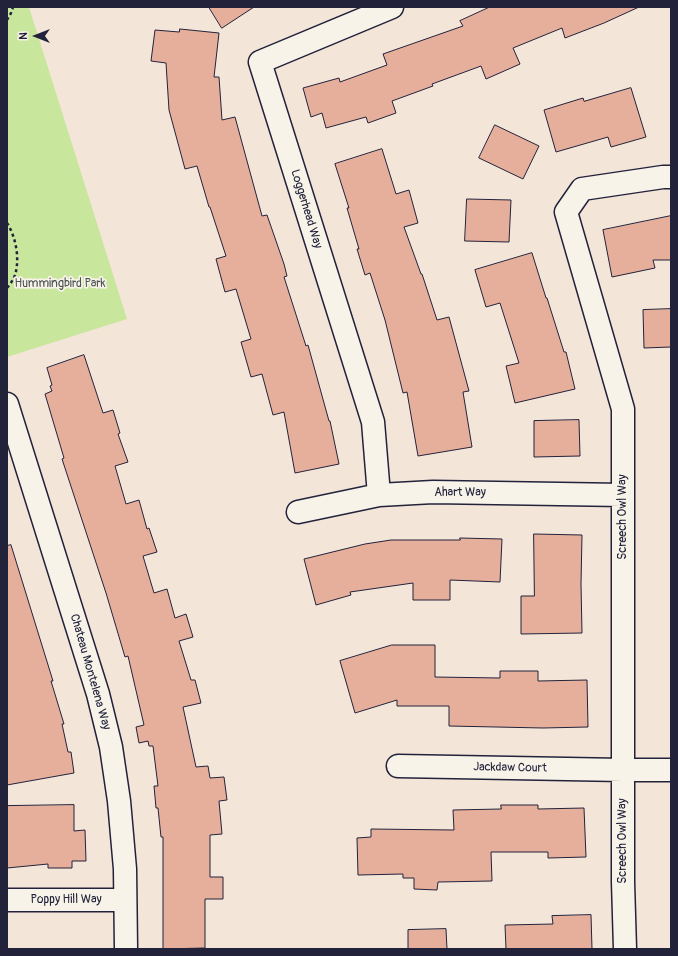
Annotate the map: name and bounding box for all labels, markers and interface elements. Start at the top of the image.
north arrow [16,16,56,56]
text: N [17,32,30,40]
street label: Loggerhead Way [287,168,325,250]
park label: Hummingbird Park [15,277,105,291]
street label: Screech Owl Way [616,474,630,560]
street label: Ahart Way [434,486,486,500]
street label: Chateau Montelena Way [67,612,113,732]
street label: Jackdaw Court [473,760,547,776]
street label: Screech Owl Way [616,798,630,884]
street label: Poppy Hill Way [30,893,102,907]

